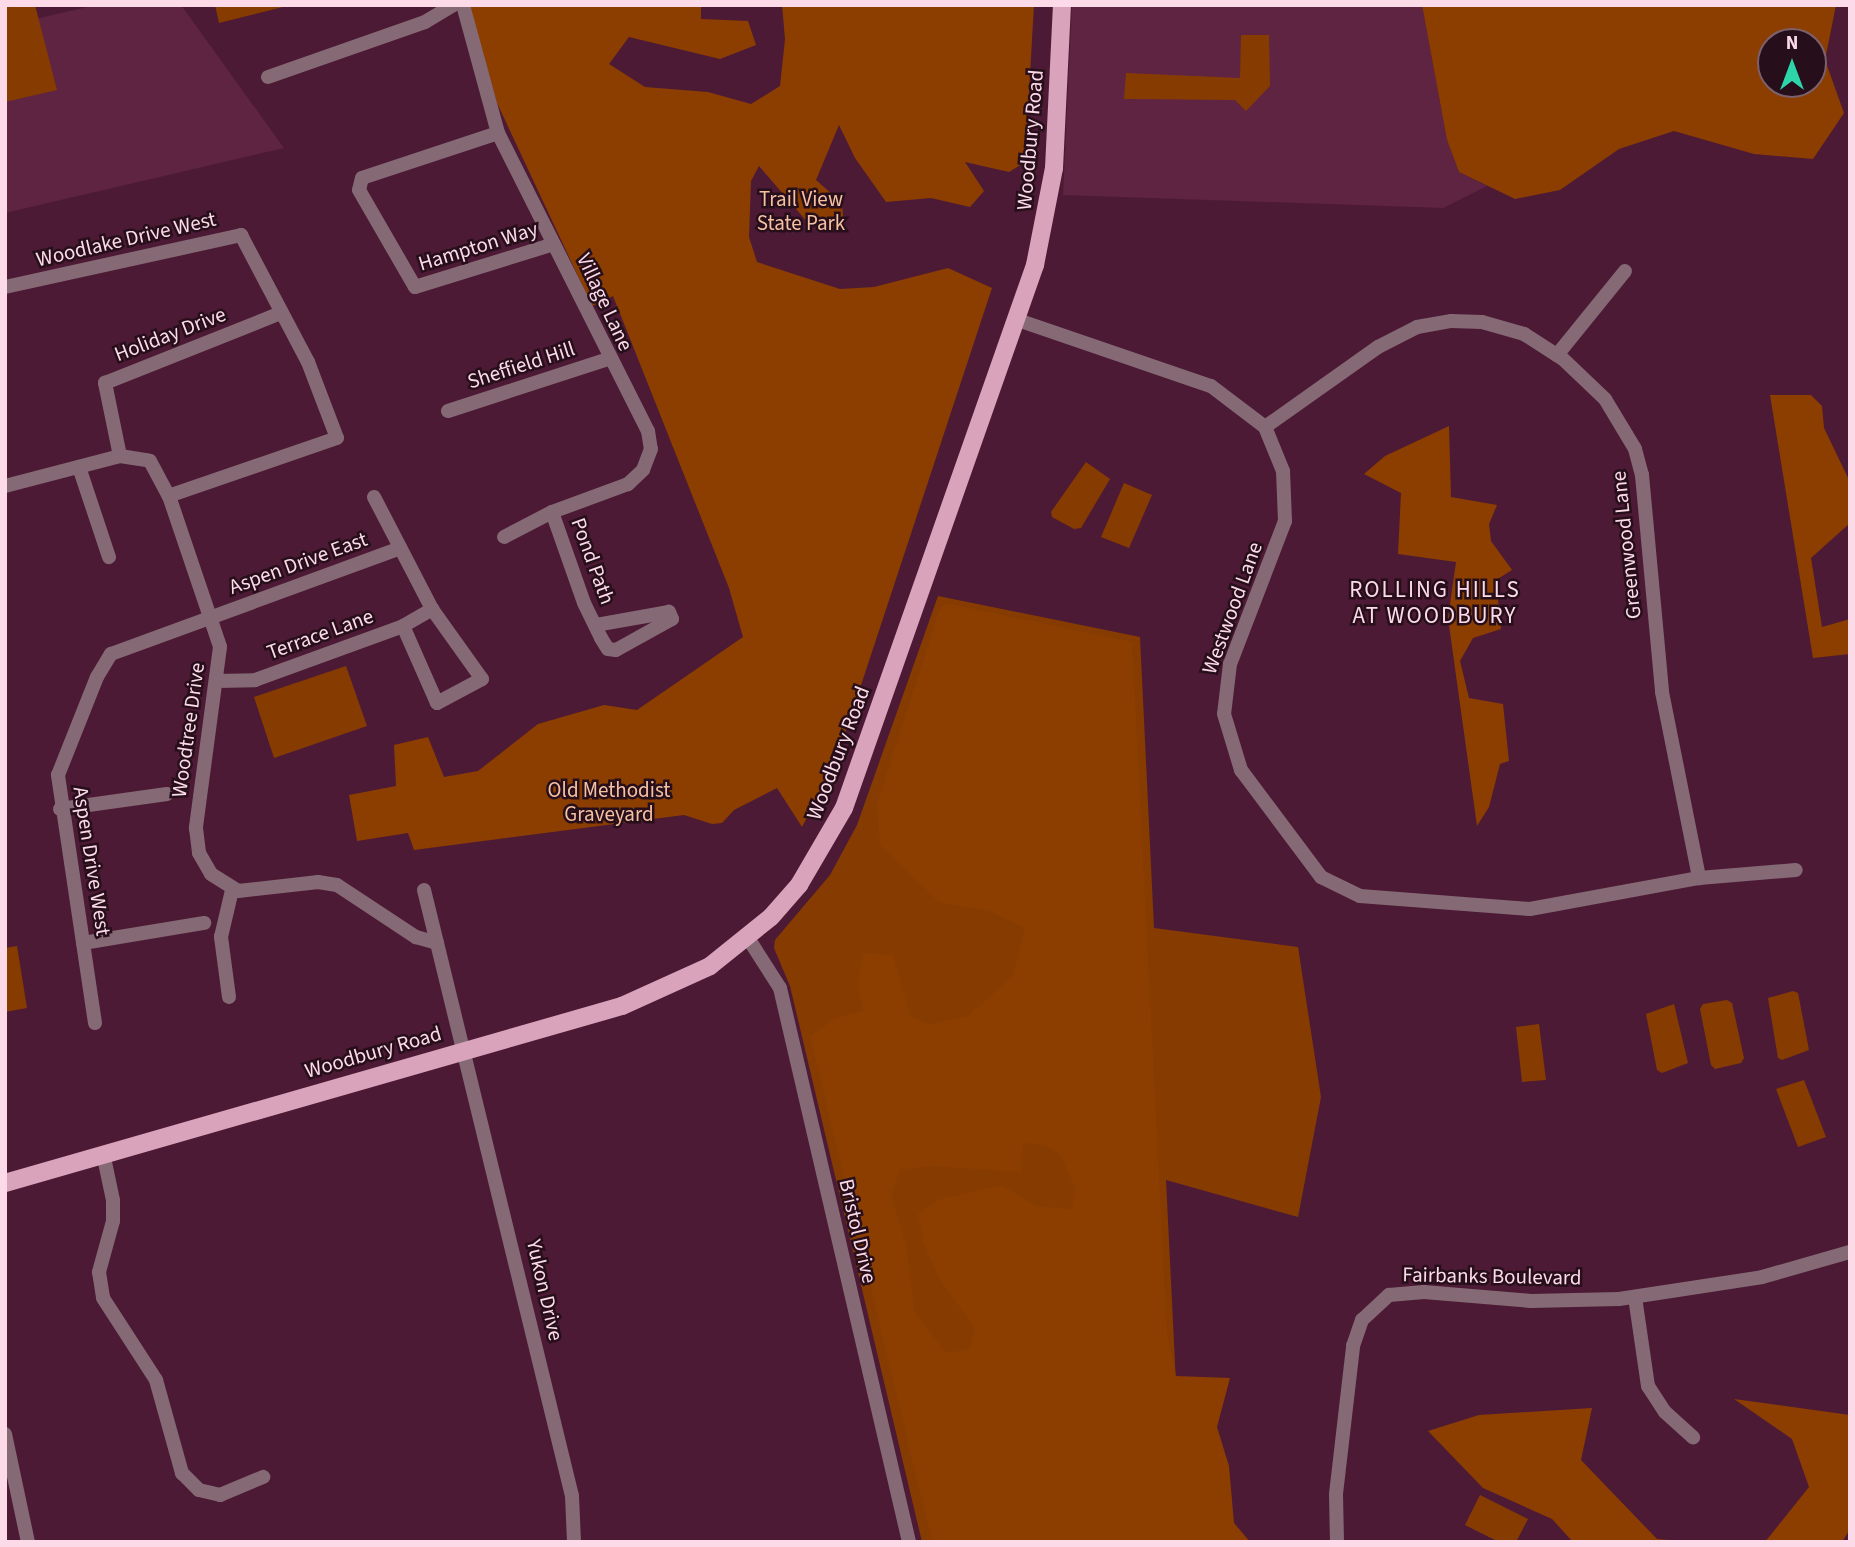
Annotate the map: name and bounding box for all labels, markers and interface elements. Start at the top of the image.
north arrow [1757,28,1827,98]
text: N [1786,30,1798,57]
street label: Woodbury Road [1011,69,1049,211]
park label: Trail View State Park [757,186,845,236]
street label: Woodlake Drive West [34,206,218,272]
street label: Hampton Way [415,216,541,276]
street label: Village Lane [571,249,639,355]
street label: Holiday Drive [111,301,229,367]
street label: Sheffield Hill [464,336,578,394]
street label: Greenwood Lane [1606,470,1646,620]
street label: Pond Path [566,514,620,608]
street label: Aspen Drive East [225,526,371,600]
street label: Westwood Lane [1196,539,1268,677]
district label: ROLLING HILLS AT WOODBURY [1351,576,1519,630]
street label: Terrace Lane [263,603,377,665]
street label: Woodtree Drive [166,661,210,799]
street label: Woodbury Road [801,683,875,823]
park label: Old Methodist Graveyard [548,777,670,827]
street label: Aspen Drive West [68,785,116,937]
street label: Woodbury Road [302,1020,444,1084]
street label: Bristol Drive [834,1176,882,1286]
street label: Yukon Drive [521,1237,569,1343]
street label: Fairbanks Boulevard [1402,1262,1582,1290]

